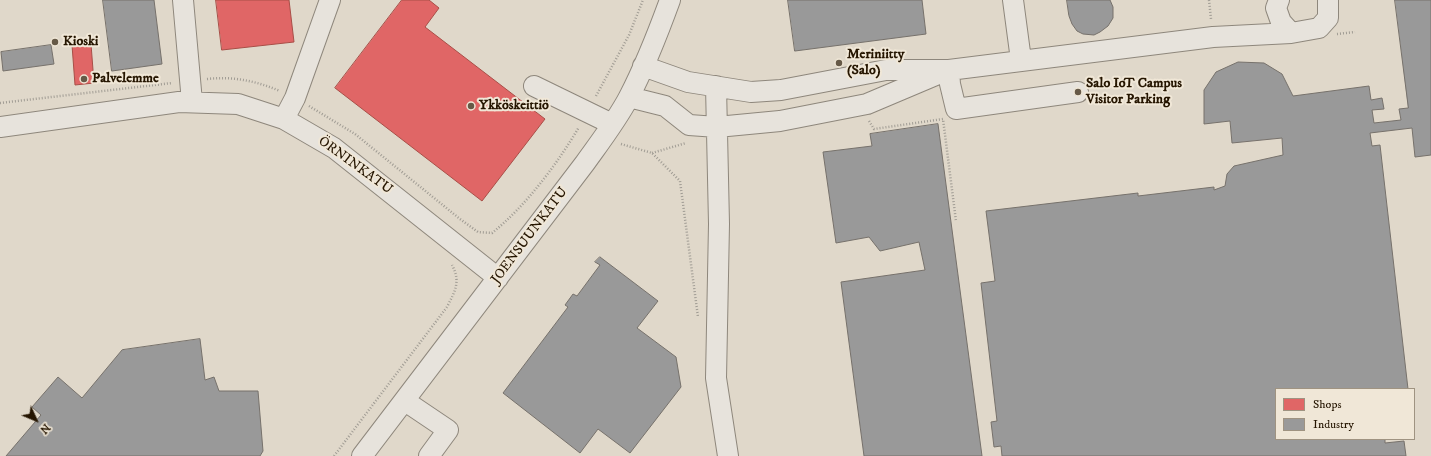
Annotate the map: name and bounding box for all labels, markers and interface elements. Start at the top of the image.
place label: Kioski [63,34,98,50]
marker: Kioski [50,37,60,47]
place label: Meriniitty (Salo) [847,47,904,80]
marker: Meriniitty (Salo) [834,58,844,68]
place label: Palvelemme [92,71,159,87]
marker: Palvelemme [79,74,89,84]
place label: Salo IoT Campus Visitor Parking [1086,76,1182,108]
marker: Salo IoT Campus Visitor Parking [1073,87,1083,97]
place label: Ykköskeittiö [479,98,549,114]
marker: Ykköskeittiö [466,101,476,111]
street label: ÖRNINKATU [315,133,395,199]
street label: JOENSUUNKATU [488,184,572,288]
legend [1275,388,1415,440]
text: Shops [1313,397,1341,412]
north arrow [16,400,56,440]
text: Industry [1313,417,1354,432]
text: N [36,420,53,436]

